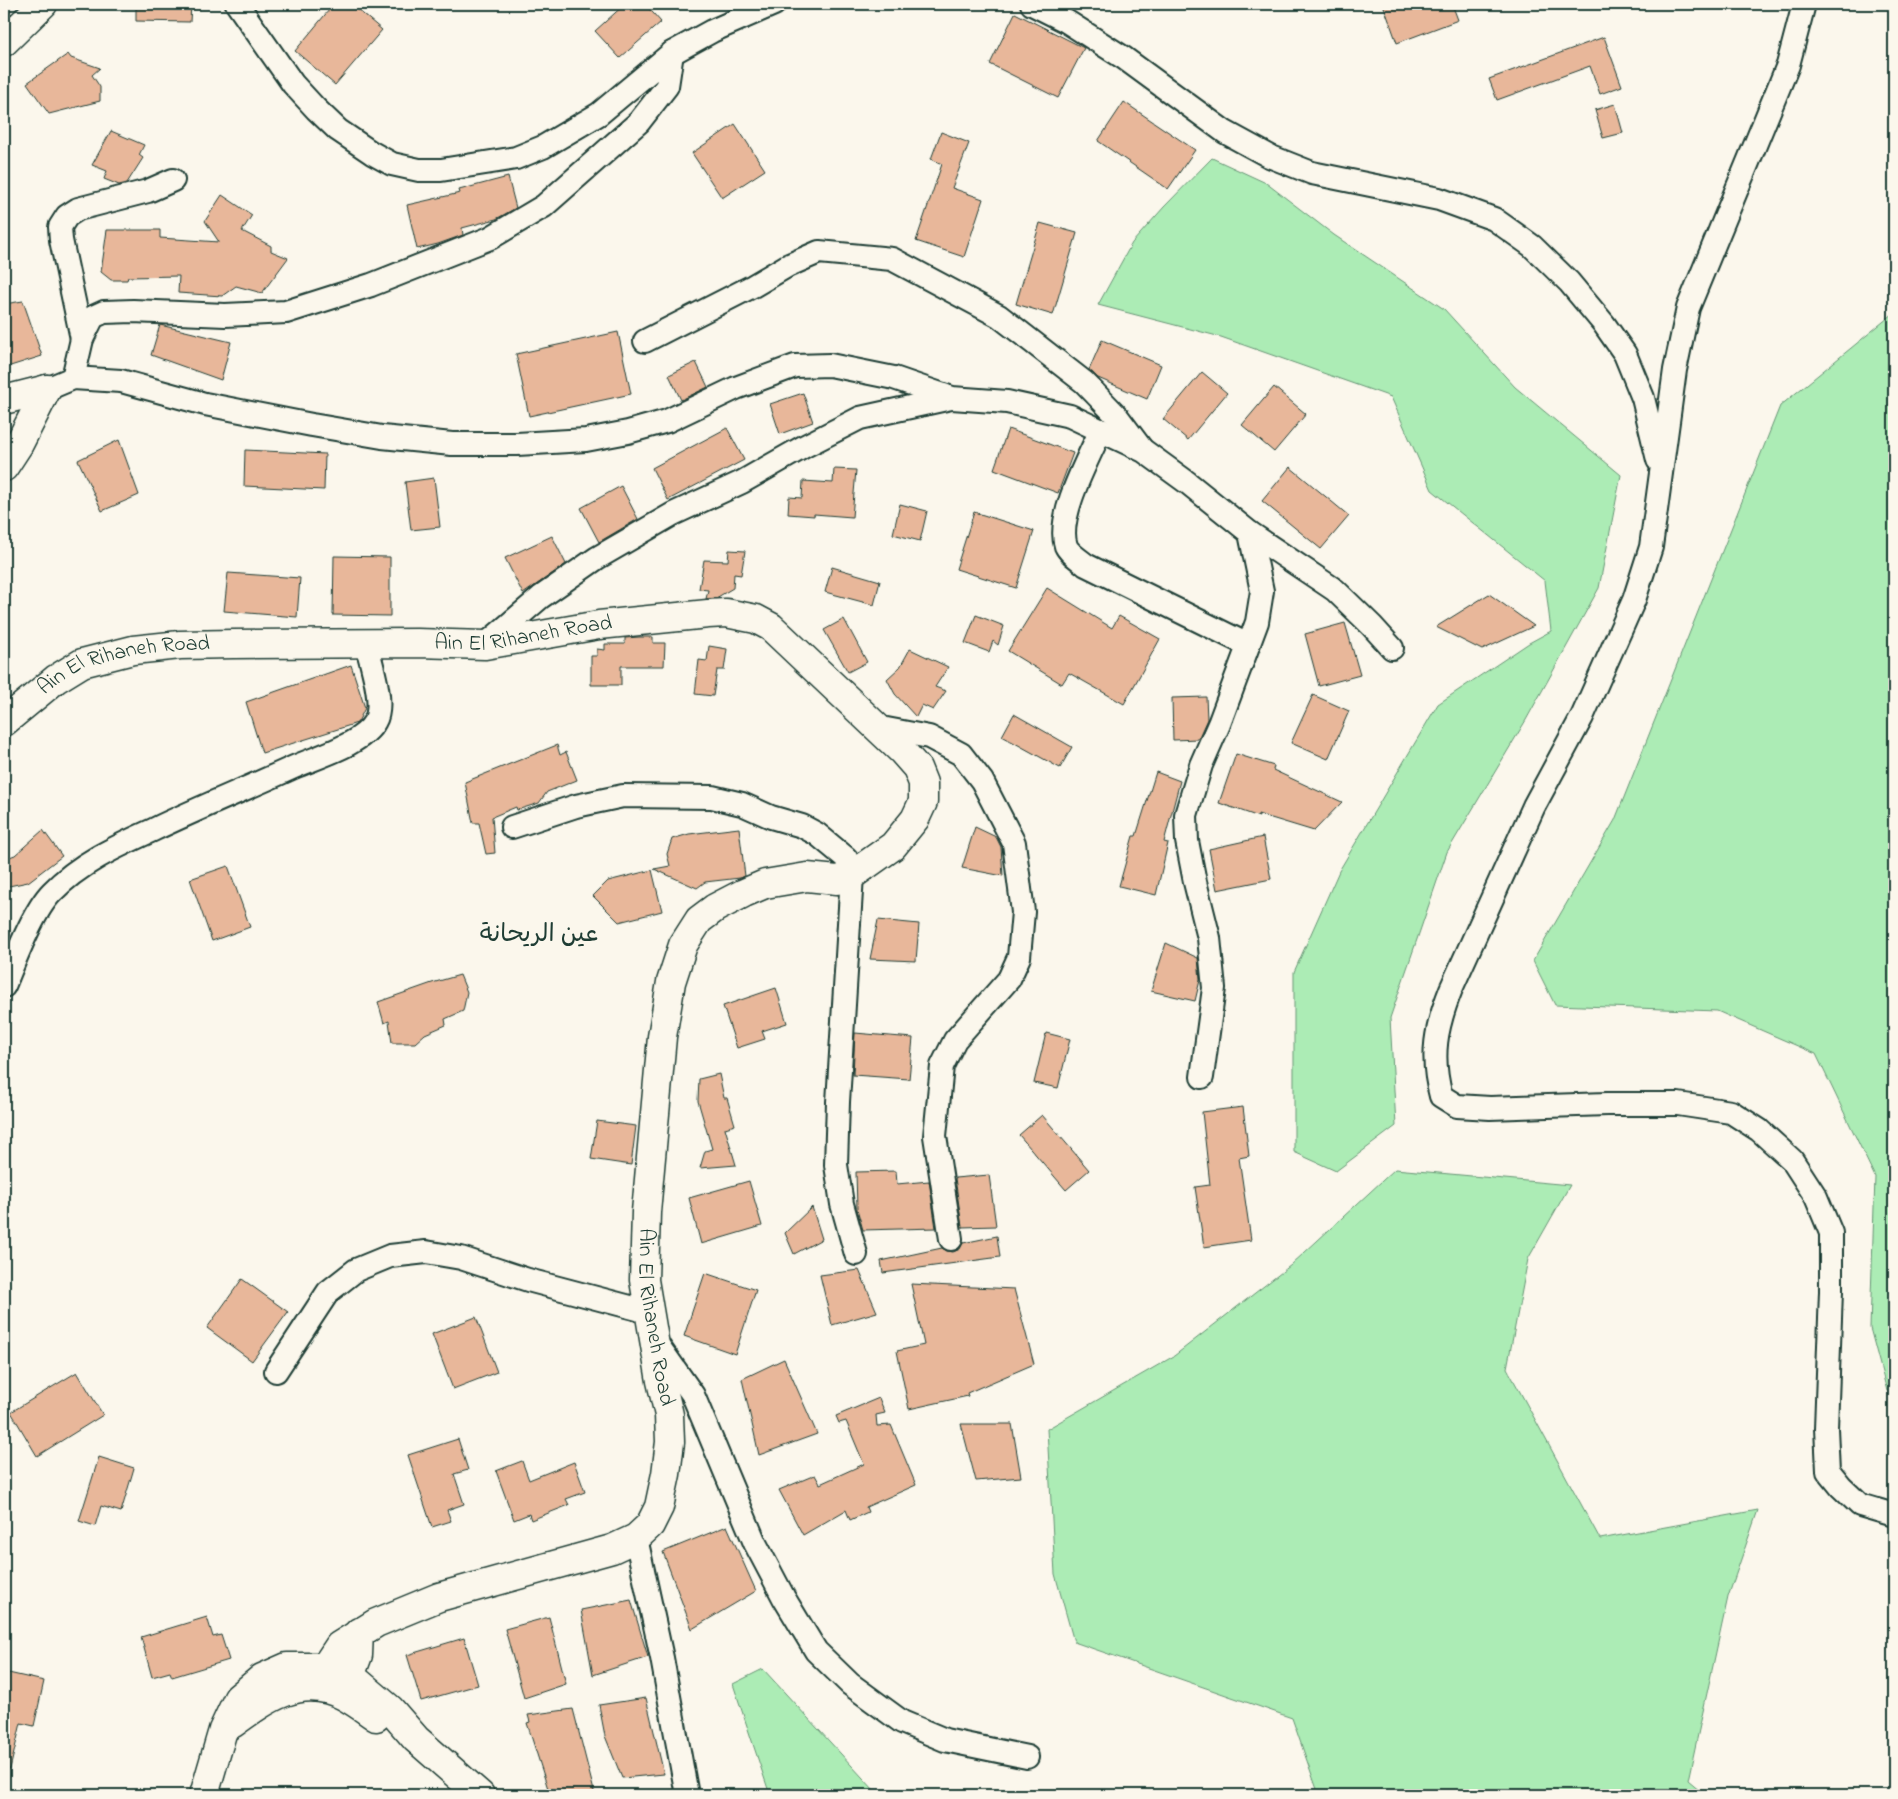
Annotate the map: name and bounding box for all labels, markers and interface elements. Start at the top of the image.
street label: Ain El Rihaneh Road [434,608,614,661]
street label: Ain El Rihaneh Road [31,628,210,704]
district label: عين الريحانة [480,917,598,953]
street label: Ain El Rihaneh Road [628,1228,682,1409]

